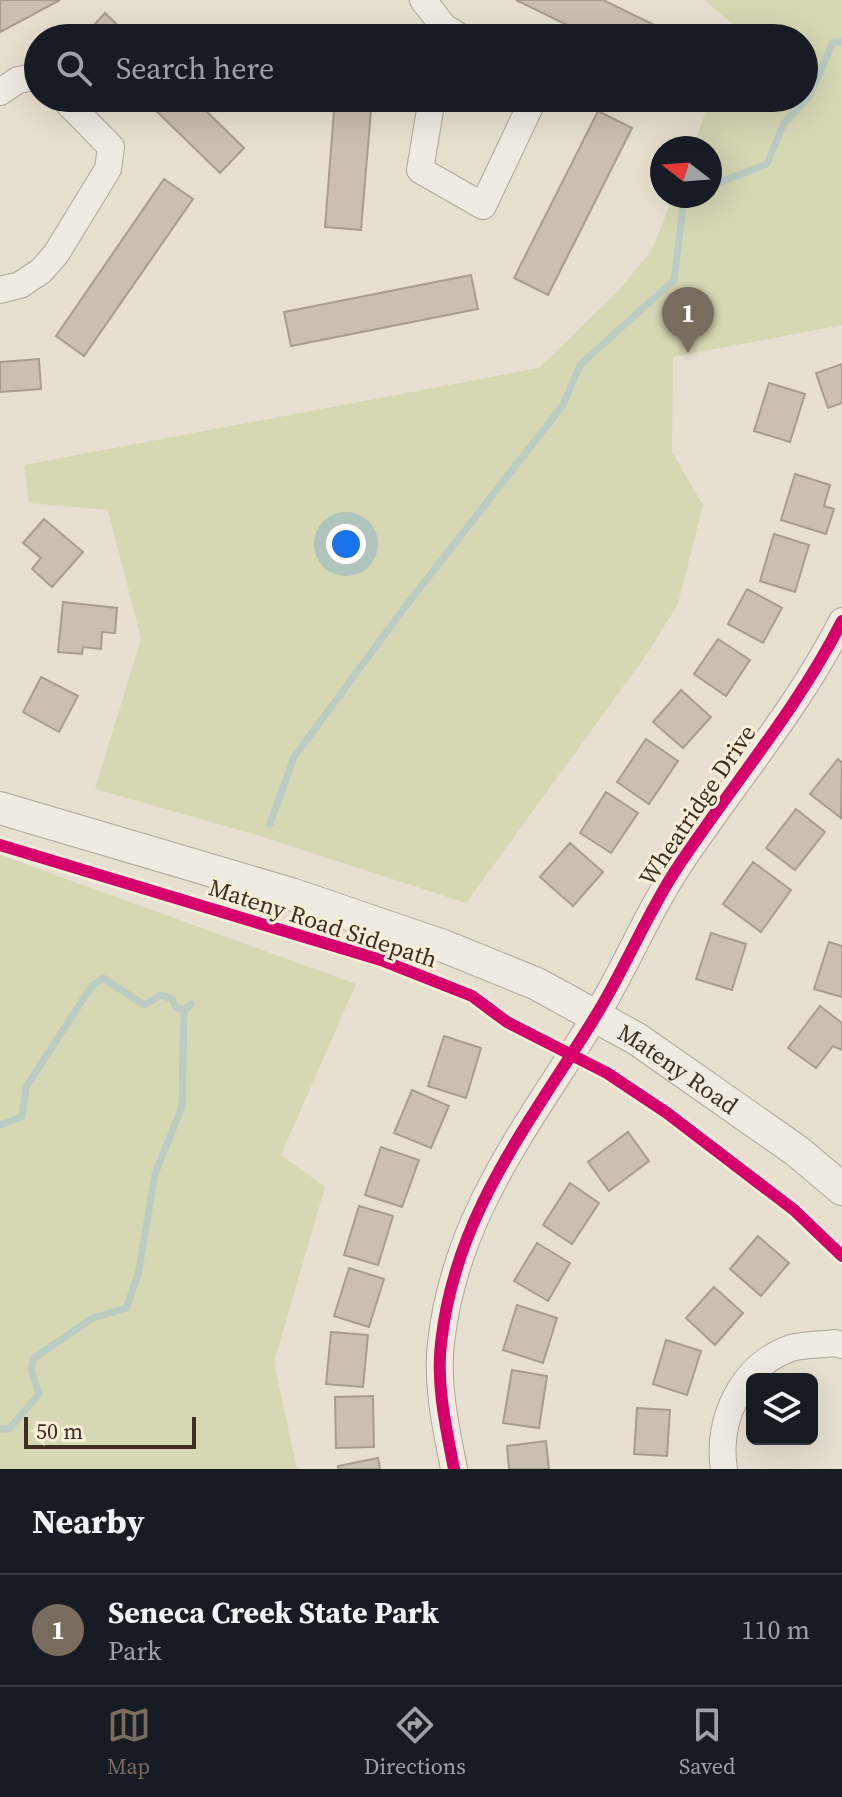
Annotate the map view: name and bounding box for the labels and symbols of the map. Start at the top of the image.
north arrow [650,136,722,208]
pin: 1 [662,287,714,353]
your location [326,524,366,564]
street label: Wheatridge Drive [631,718,763,892]
street label: Mateny Road Sidepath [204,870,442,976]
street label: Mateny Road [612,1015,745,1122]
scale bar [24,1413,196,1449]

